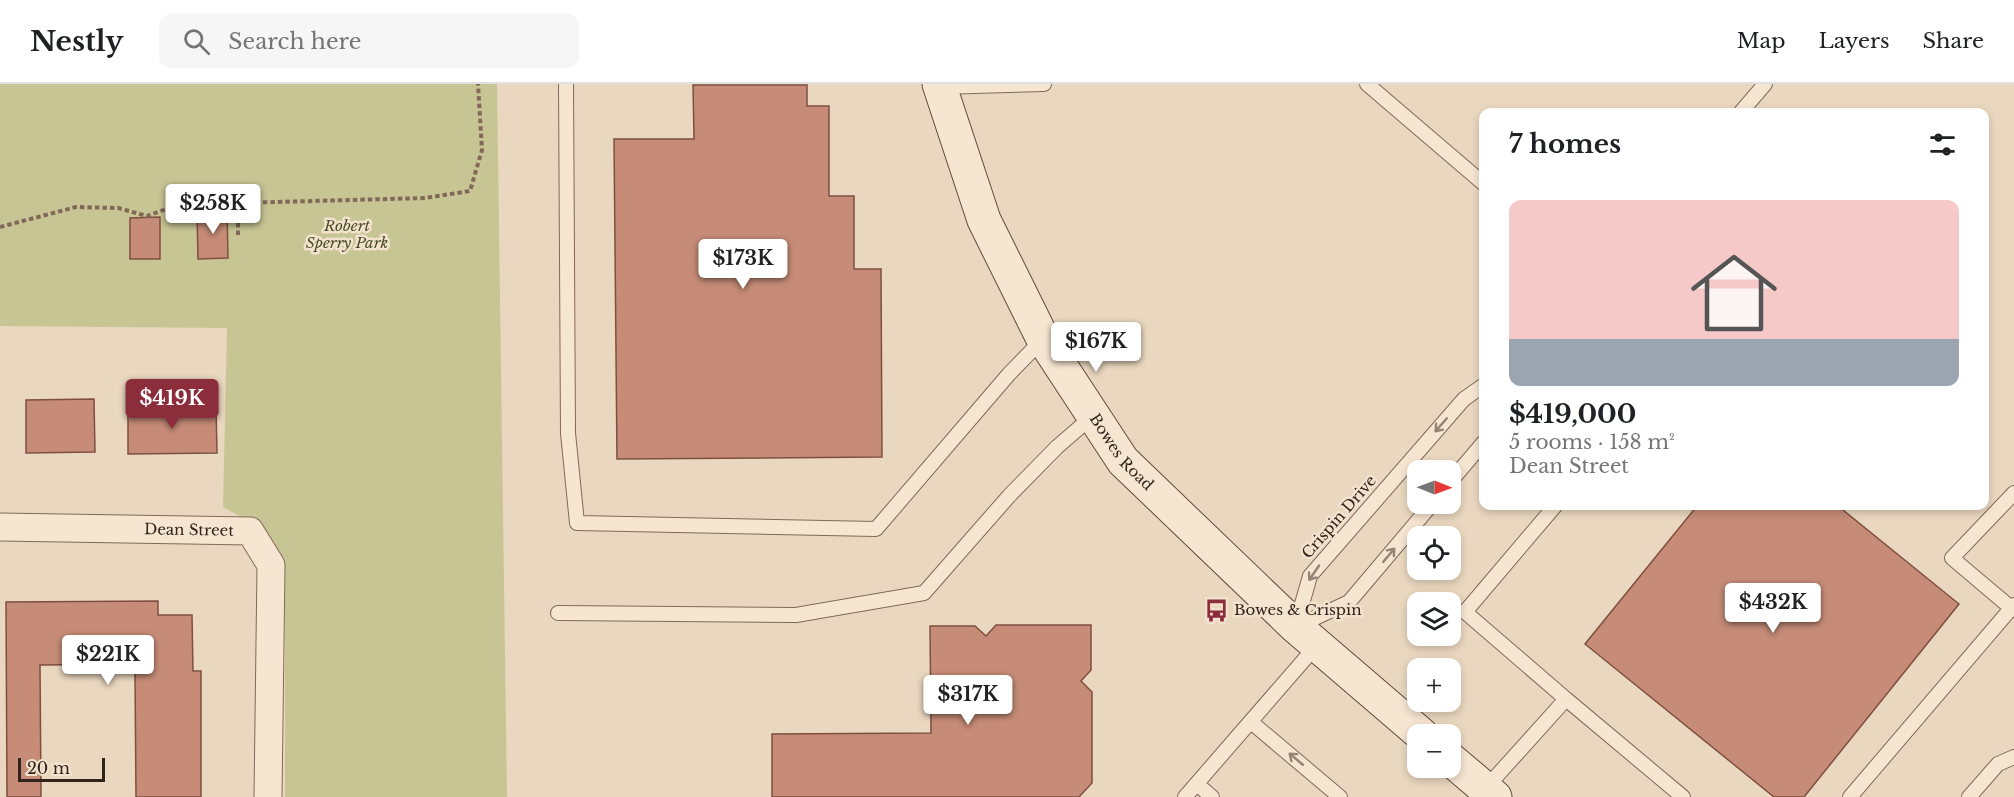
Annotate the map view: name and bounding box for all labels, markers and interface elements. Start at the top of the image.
search box [159,14,579,68]
text: Nestly [30,24,123,59]
icon: search [180,25,213,58]
text: Search here [228,28,361,55]
text: Map [1737,28,1786,54]
text: Layers [1819,28,1890,54]
text: Share [1923,28,1984,54]
text: 7 homes [1509,128,1621,160]
icon: filters [1926,128,1959,161]
pin: $258K [171,184,255,235]
text: $258K [180,191,246,215]
park label: Robert Sperry Park [306,216,388,252]
pin: $173K [701,239,785,290]
icon: home [1680,239,1788,347]
text: $173K [712,246,774,270]
pin: $167K [1054,322,1138,373]
text: $167K [1065,329,1127,353]
pin: $419K [130,379,214,430]
text: $419K [140,386,204,410]
text: $419,000 [1509,398,1636,430]
street label: Bowes Road [1086,410,1158,494]
one-way arrow [1434,417,1448,432]
text: 5 rooms · 158 m² [1509,430,1675,454]
text: Dean Street [1509,454,1629,478]
north arrow [1407,460,1461,514]
map controls [1407,460,1461,778]
street label: Crispin Drive [1297,471,1380,562]
street label: Dean Street [144,519,234,540]
button: locate [1407,526,1461,580]
one-way arrow [1383,547,1396,563]
one-way arrow [1308,564,1320,580]
pin: $432K [1731,583,1815,634]
text: $432K [1739,590,1807,614]
button: layers [1407,592,1461,646]
bus stop icon: Bowes & Crispin [1203,597,1229,623]
place label: Bowes & Crispin [1234,600,1361,619]
pin: $221K [66,635,150,686]
text: $221K [76,642,140,666]
button: + [1407,658,1461,712]
pin: $317K [926,675,1010,726]
text: $317K [937,682,999,706]
button: − [1407,724,1461,778]
one-way arrow [1289,752,1304,766]
scale bar [18,755,105,782]
text: 20 m [27,758,70,778]

